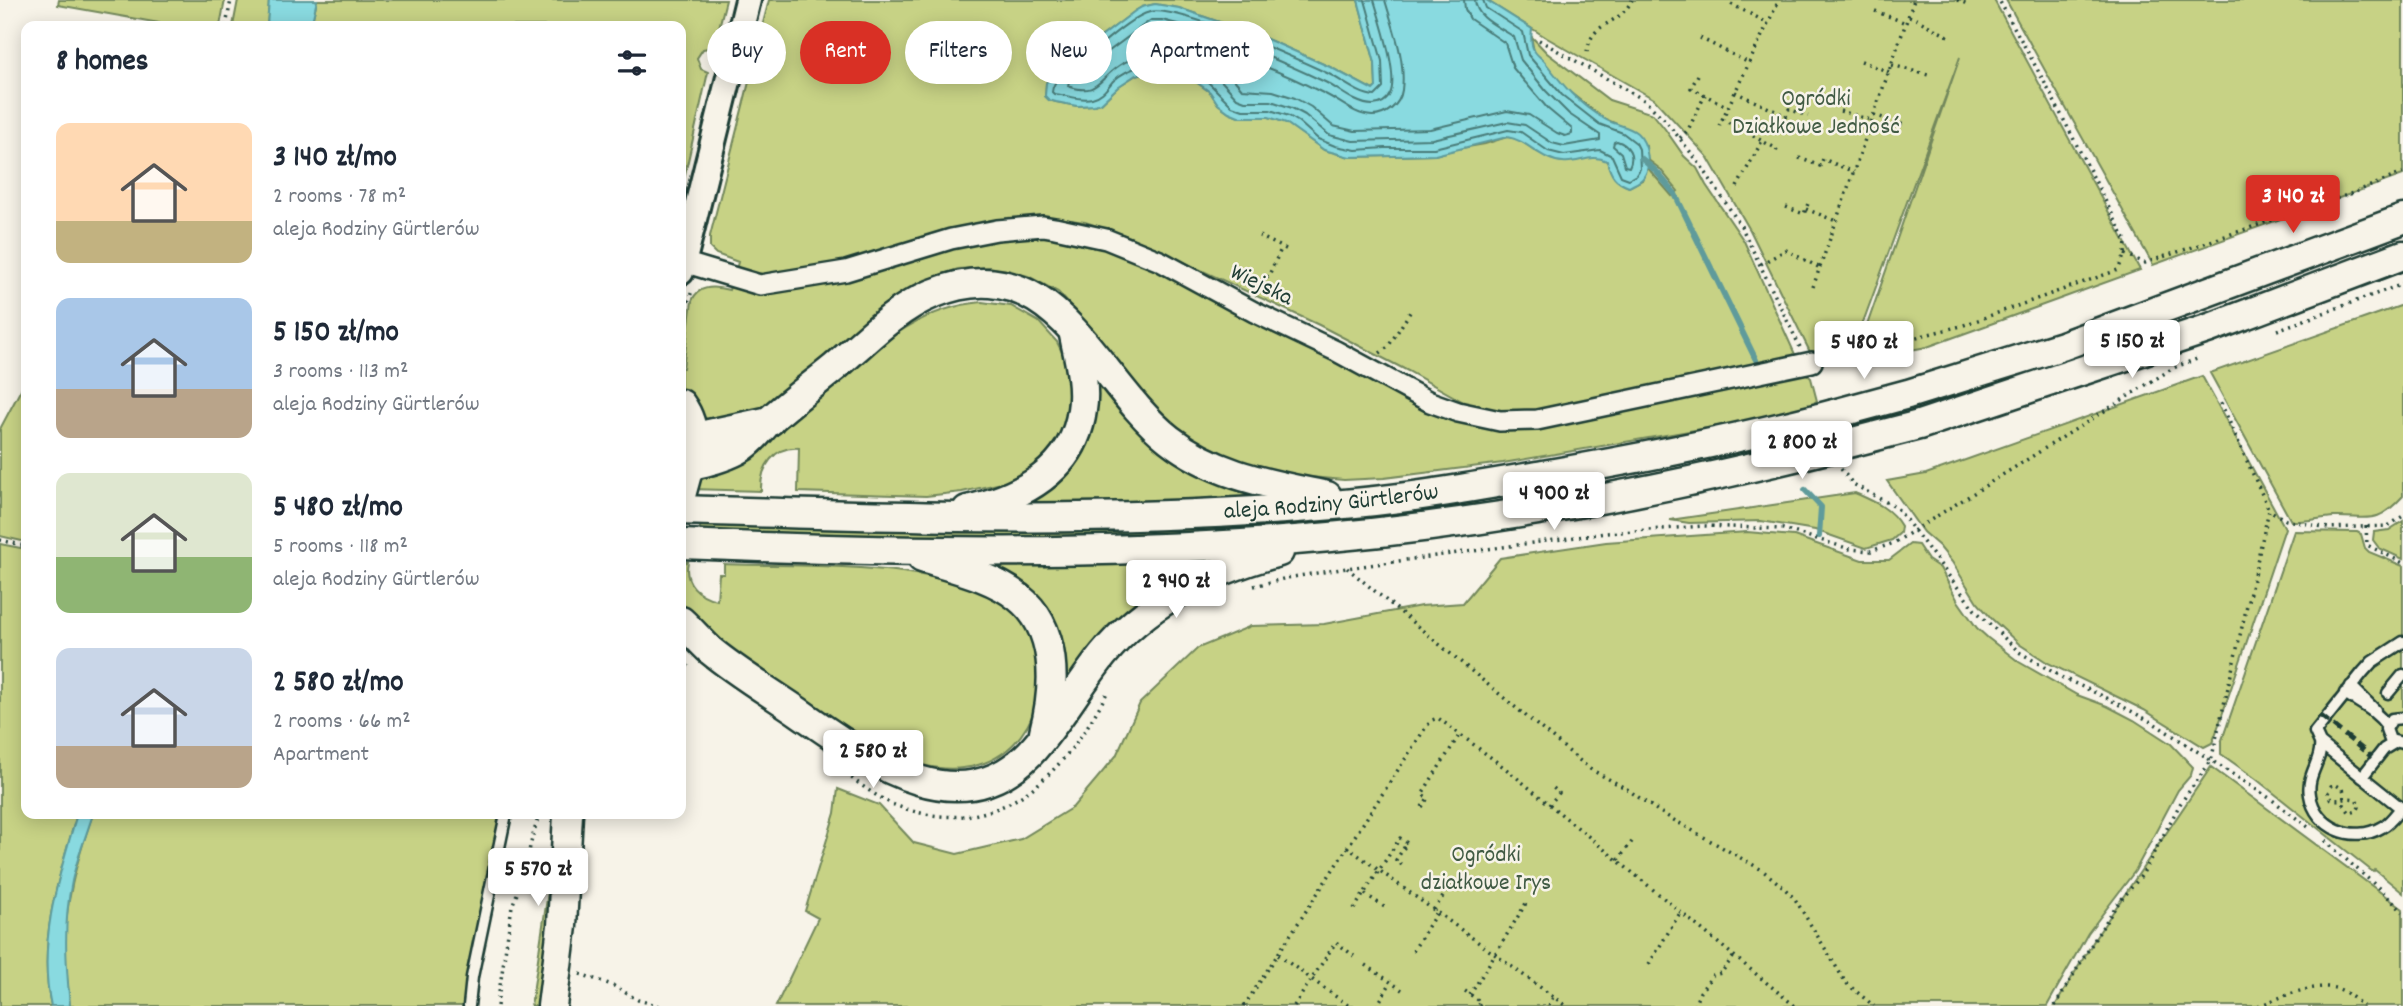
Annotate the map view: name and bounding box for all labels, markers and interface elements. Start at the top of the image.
chip: Buy [707,21,786,84]
chip: Rent [800,21,891,84]
chip: Filters [905,21,1012,84]
chip: New [1026,21,1112,84]
chip: Apartment [1126,21,1274,84]
text: 8 homes [56,42,148,85]
icon: filters [613,44,651,82]
park label: Ogródki Działkowe Jedność [1732,83,1900,145]
text: 3 140 zł/mo [273,138,397,181]
icon: home [112,151,196,235]
pin: 3 140 zł [2221,176,2365,235]
text: 2 rooms · 78 m² [273,181,406,214]
text: 3 140 zł [2262,181,2324,214]
text: aleja Rodziny Gürtlerów [273,214,480,247]
street label: Wiejska [1224,256,1299,316]
text: 5 150 zł/mo [273,313,399,356]
pin: 5 150 zł [2060,320,2204,380]
pin: 5 480 zł [1792,322,1936,381]
icon: home [112,326,196,410]
text: 5 150 zł [2100,326,2164,359]
text: 5 480 zł [1830,327,1898,360]
text: 3 rooms · 113 m² [273,356,409,389]
text: aleja Rodziny Gürtlerów [273,389,480,422]
pin: 2 800 zł [1730,421,1874,481]
text: 2 800 zł [1767,427,1837,460]
pin: 4 900 zł [1482,472,1626,532]
street label: aleja Rodziny Gürtlerów [1223,476,1441,530]
text: 4 900 zł [1519,478,1589,511]
text: 5 480 zł/mo [273,488,403,531]
icon: home [112,501,196,585]
text: 5 rooms · 118 m² [273,531,408,564]
pin: 2 940 zł [1104,560,1248,620]
text: aleja Rodziny Gürtlerów [273,564,480,597]
text: 2 940 zł [1142,566,1210,599]
text: 2 580 zł/mo [273,663,404,706]
icon: home [112,676,196,760]
text: 2 rooms · 66 m² [273,706,411,739]
pin: 2 580 zł [801,730,945,790]
text: 2 580 zł [839,736,907,769]
text: Apartment [273,739,369,772]
park label: Ogródki działkowe Irys [1421,839,1551,901]
pin: 5 570 zł [466,848,610,908]
text: 5 570 zł [504,854,572,887]

